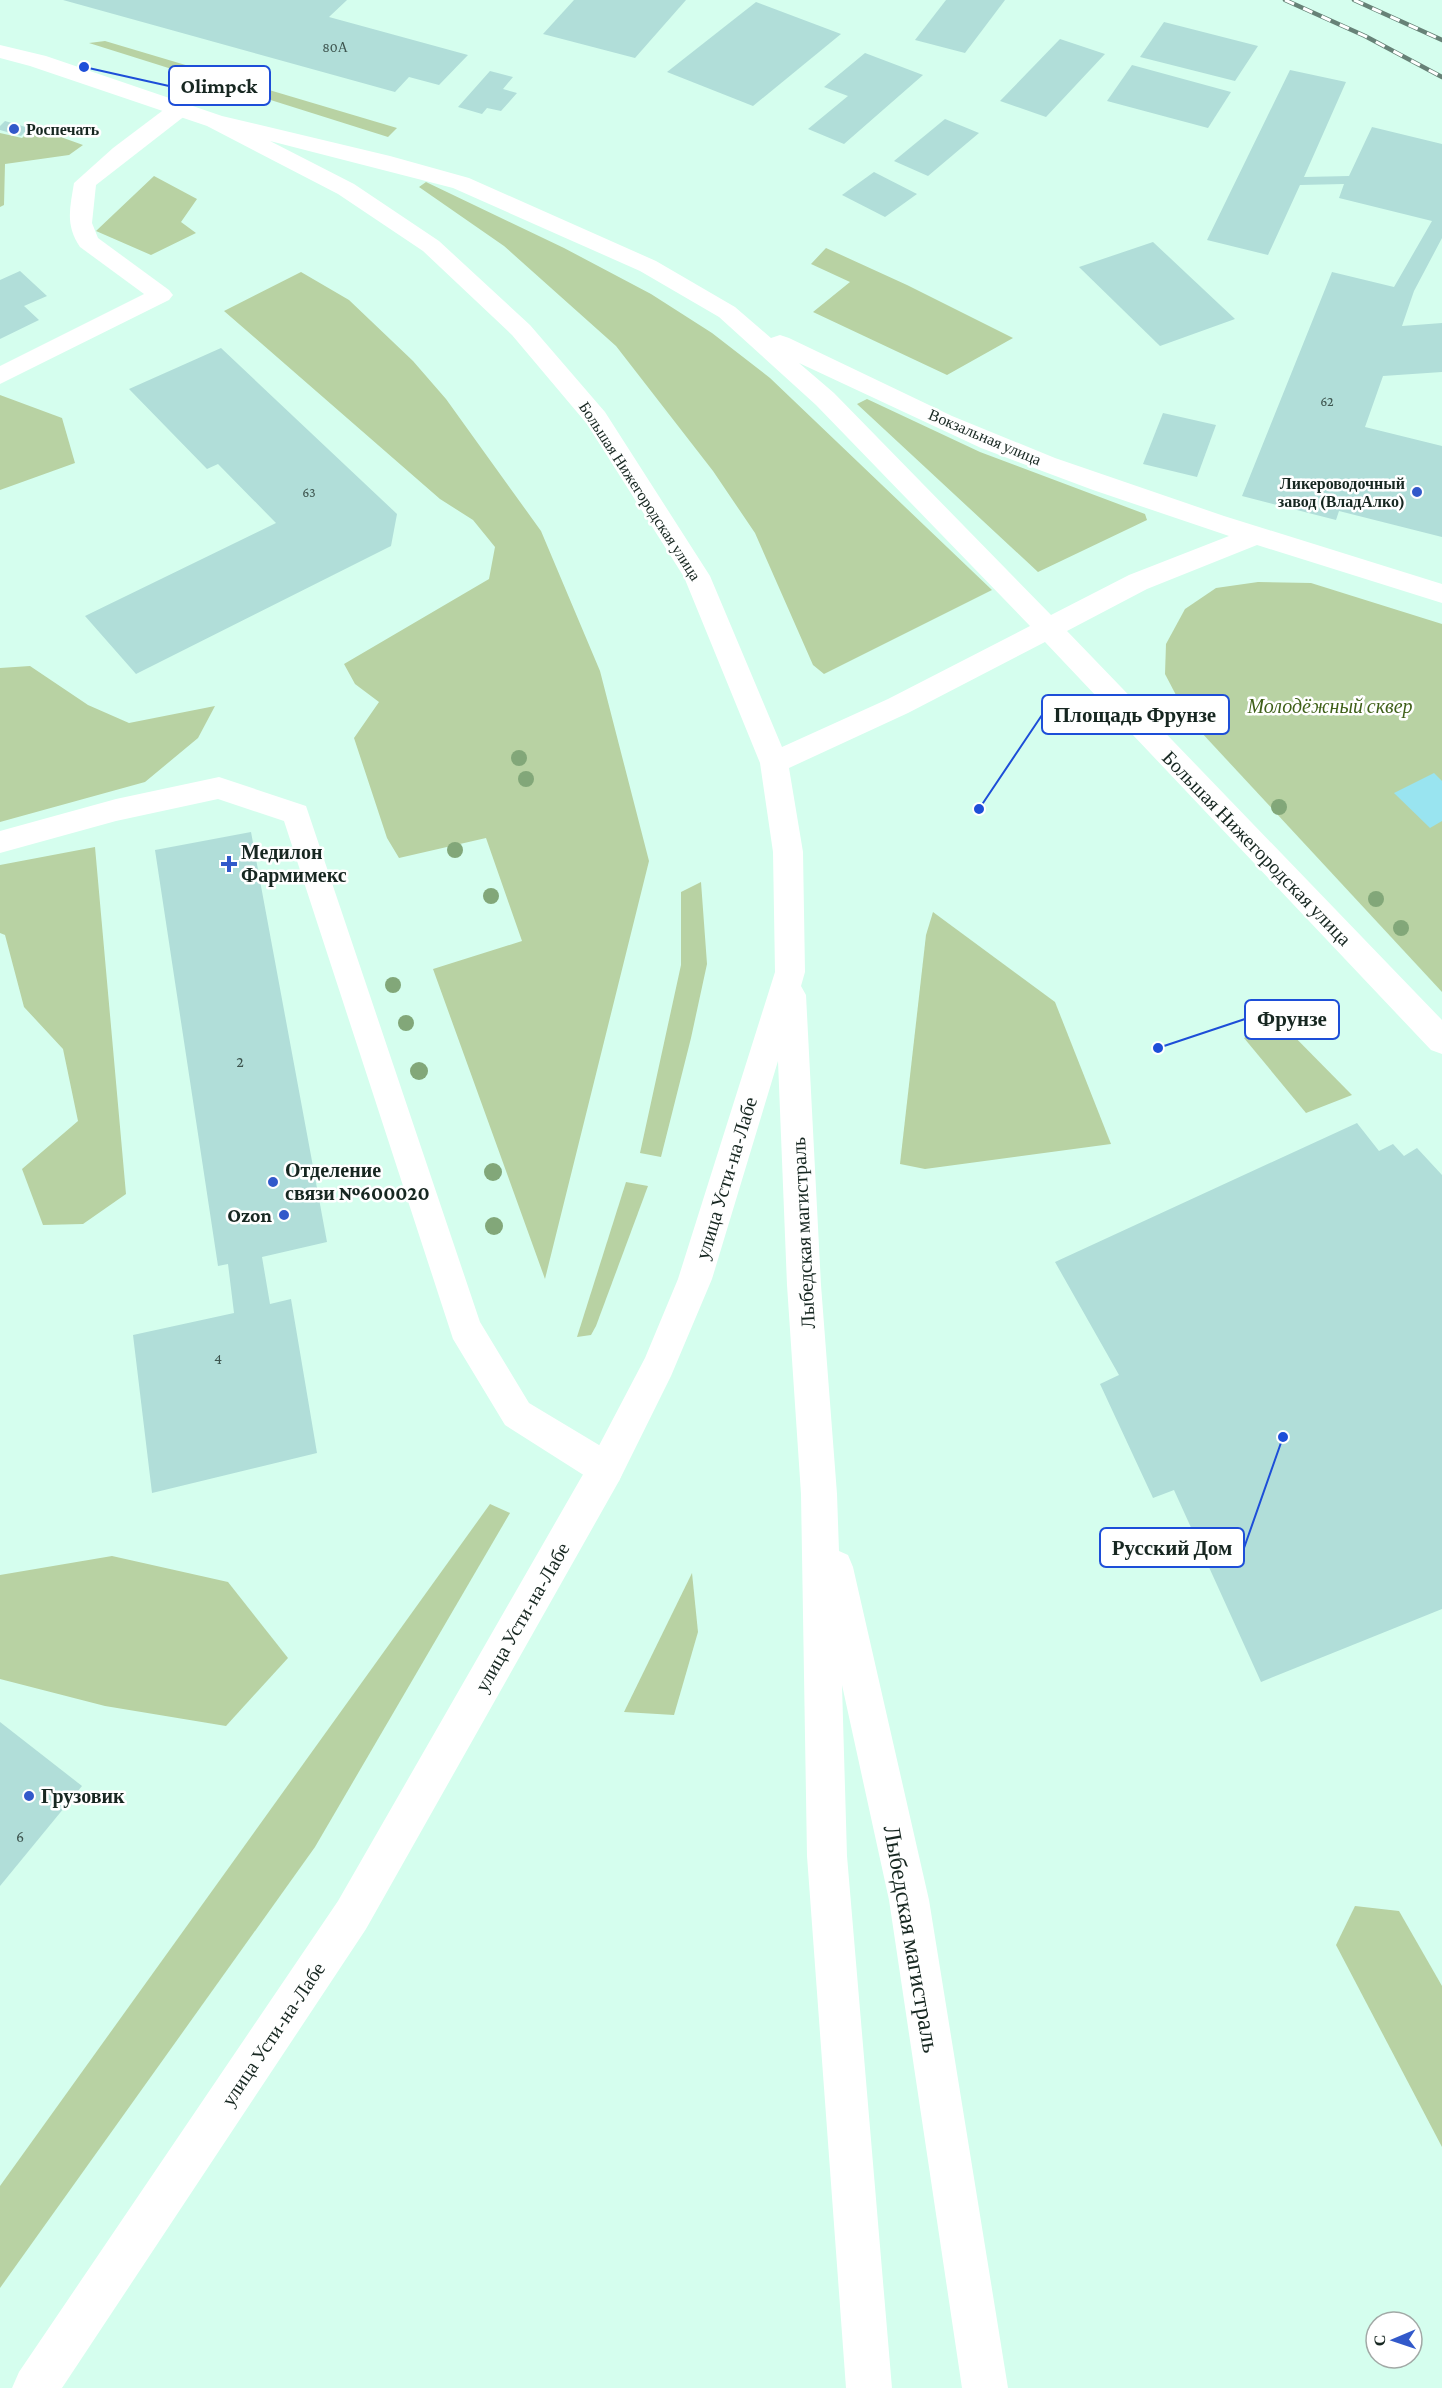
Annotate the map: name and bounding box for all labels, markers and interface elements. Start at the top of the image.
house number: 80А [322,39,349,55]
callout: Olimpck [169,66,270,105]
text: Olimpck [181,74,258,98]
place label: Роспечать [26,121,100,138]
marker: Роспечать [7,122,21,136]
house number: 62 [1320,393,1334,409]
street label: Большая Нижегородская улица [575,399,704,584]
street label: Вокзальная улица [926,406,1044,469]
place label: Ликероводочный завод (ВладАлко) [1278,475,1405,511]
house number: 63 [302,484,316,500]
marker: Ликероводочный завод (ВладАлко) [1410,485,1424,499]
callout: Площадь Фрунзе [1042,695,1229,734]
park label: Молодёжный сквер [1246,695,1413,718]
text: Площадь Фрунзе [1054,703,1216,727]
street label: Большая Нижегородская улица [1157,746,1356,951]
place label: Медилон Фармимекс [241,841,347,887]
marker: Медилон Фармимекс [222,857,236,871]
callout: Фрунзе [1245,1000,1339,1039]
text: Фрунзе [1257,1007,1327,1031]
house number: 2 [236,1053,244,1070]
street label: улица Усти-на-Лабе [691,1094,762,1262]
street label: Лыбедская магистраль [787,1136,820,1330]
place label: Отделение связи №600020 [285,1159,430,1204]
marker: Отделение связи №600020 [266,1175,280,1189]
place label: Ozon [227,1204,273,1226]
marker: Ozon [277,1208,291,1222]
house number: 4 [214,1350,222,1367]
callout: Русский Дом [1100,1528,1244,1567]
text: Русский Дом [1112,1536,1232,1560]
street label: улица Усти-на-Лабе [470,1538,575,1696]
place label: Грузовик [41,1785,125,1808]
marker: Грузовик [22,1789,36,1803]
street label: Лыбедская магистраль [879,1823,945,2055]
house number: 6 [16,1828,24,1845]
street label: улица Усти-на-Лабе [217,1958,330,2111]
north arrow [1364,2310,1424,2370]
text: С [1371,2334,1388,2347]

